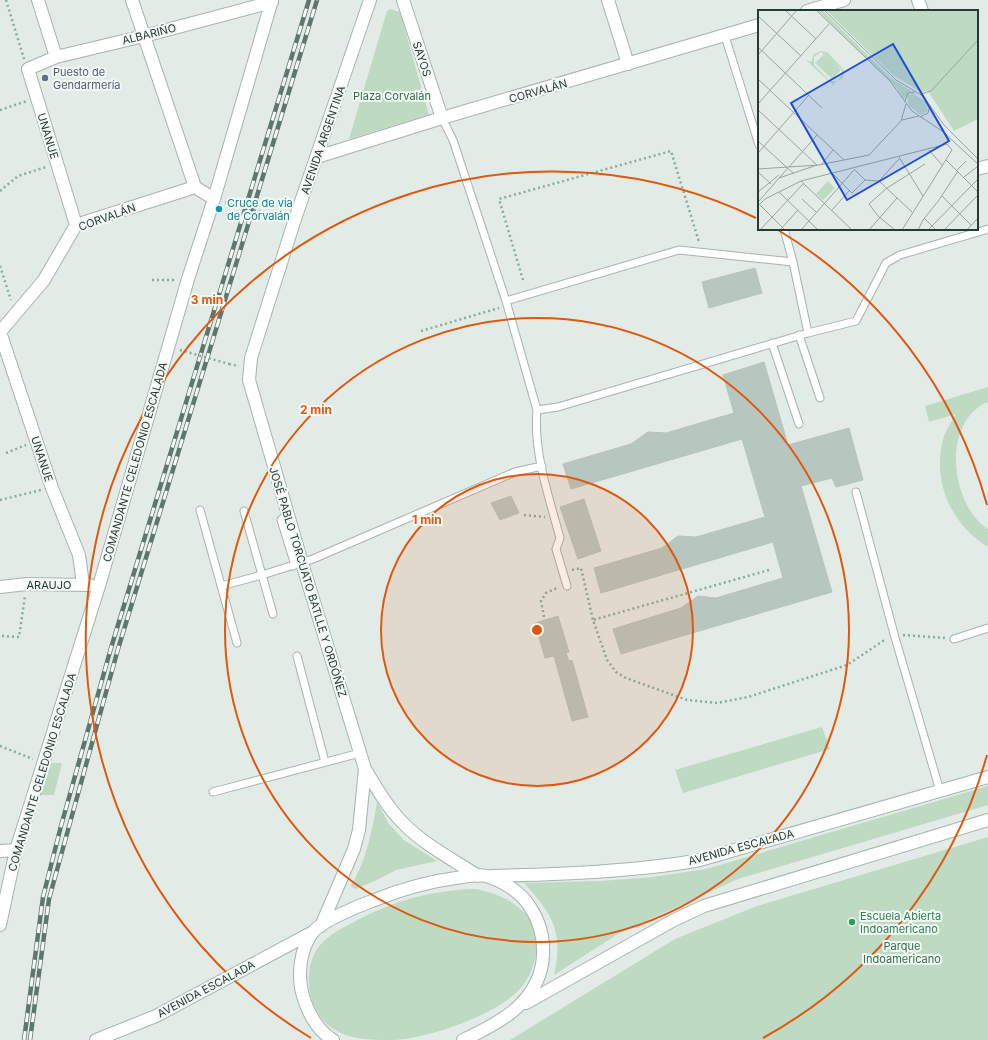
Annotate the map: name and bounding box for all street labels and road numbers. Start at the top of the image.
street label: ALBARIÑO [120,21,178,47]
street label: SAYOS [410,40,434,78]
street label: CORVALÁN [507,76,569,106]
street label: AVENIDA ARGENTINA [298,83,348,196]
street label: UNANUE [34,111,62,161]
street label: CORVALÁN [76,200,138,234]
street label: COMANDANTE CELEDONIO ESCALADA [100,360,170,563]
street label: UNANUE [28,434,56,484]
street label: JOSÉ PABLO TORCUATO BATLLE Y ORDÓÑEZ [266,465,350,699]
street label: ARAUJO [27,578,71,592]
street label: COMANDANTE CELEDONIO ESCALADA [5,671,79,873]
street label: AVENIDA ESCALADA [687,826,796,868]
street label: AVENIDA ESCALADA [155,957,258,1021]

